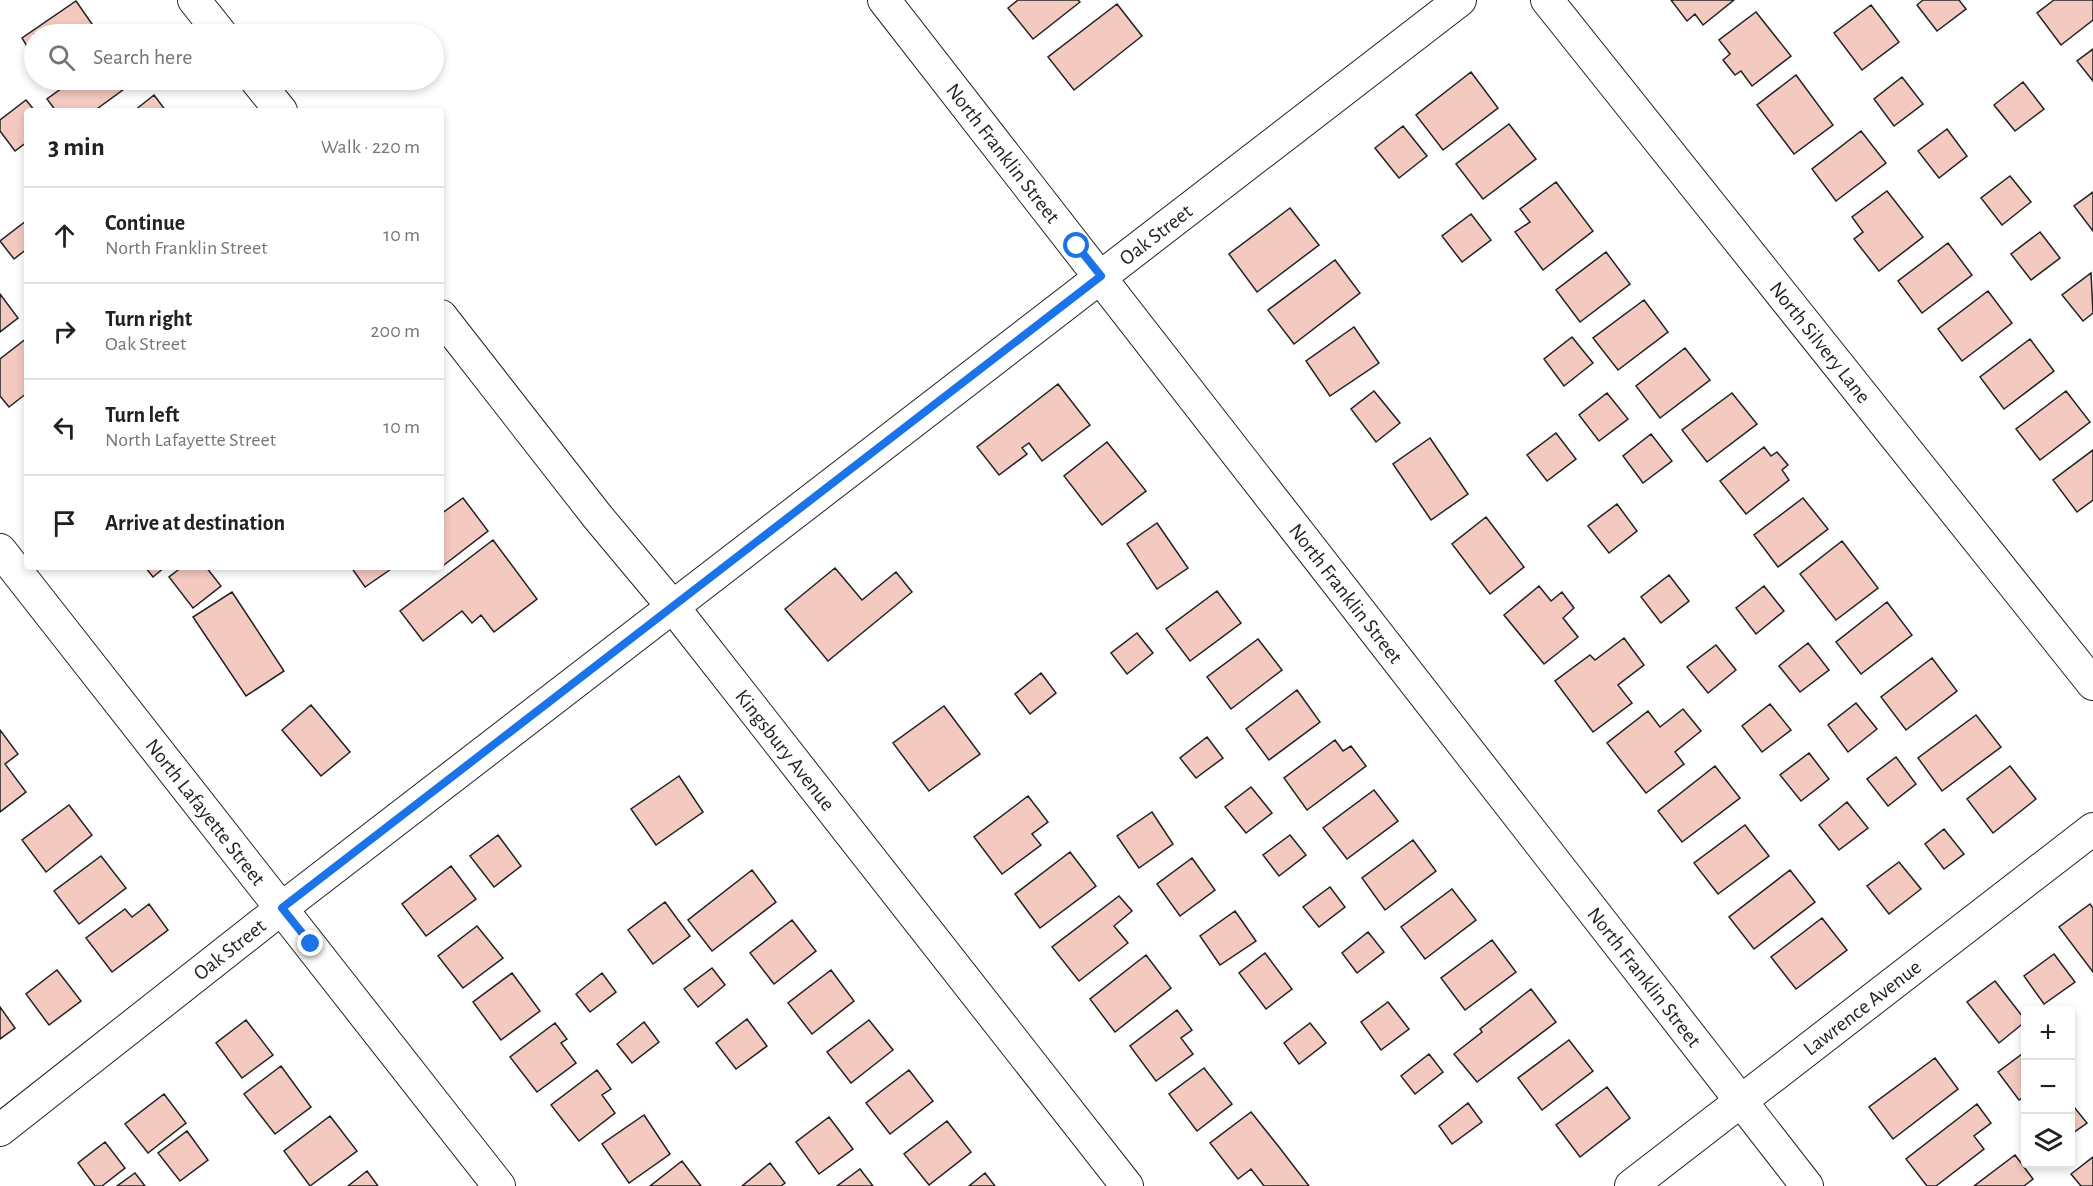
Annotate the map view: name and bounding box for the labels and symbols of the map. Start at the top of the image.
street label: North Franklin Street [942,79,1064,227]
street label: Oak Street [1115,200,1196,269]
route start [1063,232,1089,258]
street label: North Silvery Lane [1766,278,1875,407]
street label: North Franklin Street [1285,520,1407,668]
street label: Kingsbury Avenue [731,686,839,815]
street label: North Lafayette Street [142,735,270,889]
street label: North Franklin Street [1584,903,1705,1051]
street label: Oak Street [189,914,270,984]
route end [297,930,323,956]
street label: Lawrence Avenue [1799,956,1925,1059]

